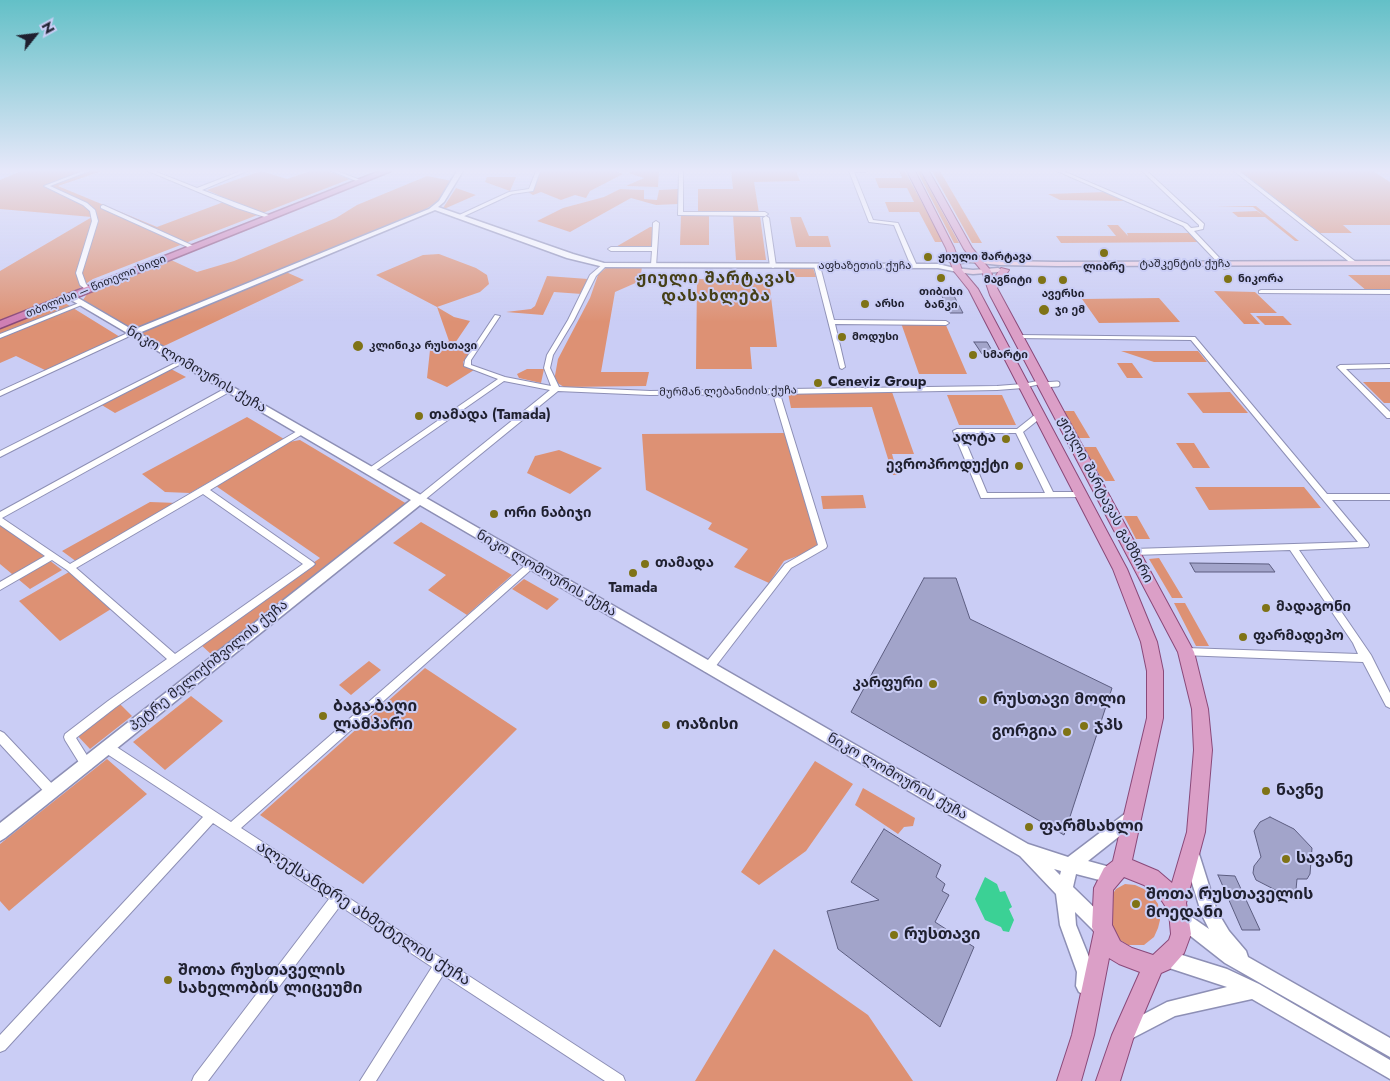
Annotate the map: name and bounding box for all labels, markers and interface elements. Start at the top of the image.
north arrow [10,10,60,60]
text: N [37,18,60,37]
marker: ლიბრე [1098,247,1110,259]
place label: ჟიული შარტავა [938,250,1032,264]
marker: ჟიული შარტავა [922,251,934,263]
street label: თბილისი — წითელი ხიდი [24,253,168,321]
street label: ტაშკენტის ქუჩა [1140,257,1230,271]
street label: აფხაზეთის ქუჩა [819,259,911,273]
place label: ლიბრე [1083,260,1125,274]
district label: ჟიული შარტავას დასახლება [634,269,798,307]
marker: თიბისი ბანკი [935,272,947,284]
place label: ნიკორა [1238,272,1283,286]
place label: მაგნიტი [984,273,1032,287]
marker: ნიკორა [1222,273,1234,285]
marker: მაგნიტი [1036,274,1048,286]
marker: ავერსი [1057,274,1069,286]
place label: თიბისი ბანკი [919,285,963,311]
place label: ავერსი [1042,287,1084,301]
place label: არსი [875,297,904,311]
marker: არსი [859,298,871,310]
marker: ჯი ემ [1037,303,1051,317]
place label: ჯი ემ [1055,303,1085,317]
street label: ნიკო ლომოურის ქუჩა [123,323,269,417]
place label: მოდუსი [852,330,899,344]
marker: მოდუსი [836,331,848,343]
marker: კლინიკა რუსთავი [351,339,365,353]
place label: კლინიკა რუსთავი [369,339,477,353]
place label: სმარტი [983,348,1028,362]
marker: სმარტი [967,349,979,361]
place label: Ceneviz Group [828,375,926,391]
marker: Ceneviz Group [812,377,824,389]
street label: მურმან ლებანიძის ქუჩა [659,384,797,400]
place label: თამადა (Tamada) [429,408,551,424]
marker: თამადა (Tamada) [413,410,425,422]
street label: ჟიული შარტავას გამზირი [1054,414,1156,586]
place label: ალტა [953,431,996,447]
marker: ალტა [1000,433,1012,445]
place label: ევროპროდუქტი [886,458,1009,474]
marker: ევროპროდუქტი [1013,460,1025,472]
place label: ორი ნაბიჯი [504,506,591,522]
marker: ორი ნაბიჯი [488,508,500,520]
street label: ნიკო ლომოურის ქუჩა [473,527,619,621]
place label: თამადა [655,556,714,572]
marker: თამადა [639,558,651,570]
marker: Tamada [627,567,639,579]
place label: Tamada [608,581,658,597]
street label: პეტრე მელიქიშვილის ქუჩა [126,597,292,735]
place label: მადაგონი [1276,600,1351,616]
marker: მადაგონი [1260,602,1272,614]
place label: ფარმადეპო [1253,629,1344,645]
marker: ფარმადეპო [1237,631,1249,643]
place label: კარფური [853,676,923,692]
marker: კარფური [927,678,939,690]
place label: რუსთავი მოლი [993,690,1126,710]
marker: რუსთავი მოლი [977,694,989,706]
place label: ბაგა-ბაღი ლამპარი [333,697,417,735]
marker: ბაგა-ბაღი ლამპარი [317,710,329,722]
place label: ოაზისი [676,715,738,735]
place label: ჯპს [1094,716,1123,736]
marker: ოაზისი [660,719,672,731]
marker: ჯპს [1078,720,1090,732]
place label: გორგია [992,722,1057,742]
marker: გორგია [1061,726,1073,738]
street label: ნიკო ლომოურის ქუჩა [824,730,970,824]
place label: ნავნე [1276,781,1324,801]
marker: ნავნე [1260,785,1272,797]
place label: ფარმსახლი [1039,817,1143,837]
marker: ფარმსახლი [1023,821,1035,833]
street label: ალექსანდრე ახმეტელის ქუჩა [252,837,474,991]
place label: სავანე [1296,849,1353,869]
marker: სავანე [1280,853,1292,865]
place label: შოთა რუსთაველის მოედანი [1146,885,1313,923]
marker: შოთა რუსთაველის მოედანი [1130,898,1142,910]
place label: რუსთავი [904,925,981,945]
marker: რუსთავი [888,929,900,941]
place label: შოთა რუსთაველის სახელობის ლიცეუმი [178,961,362,999]
marker: შოთა რუსთაველის სახელობის ლიცეუმი [162,974,174,986]

